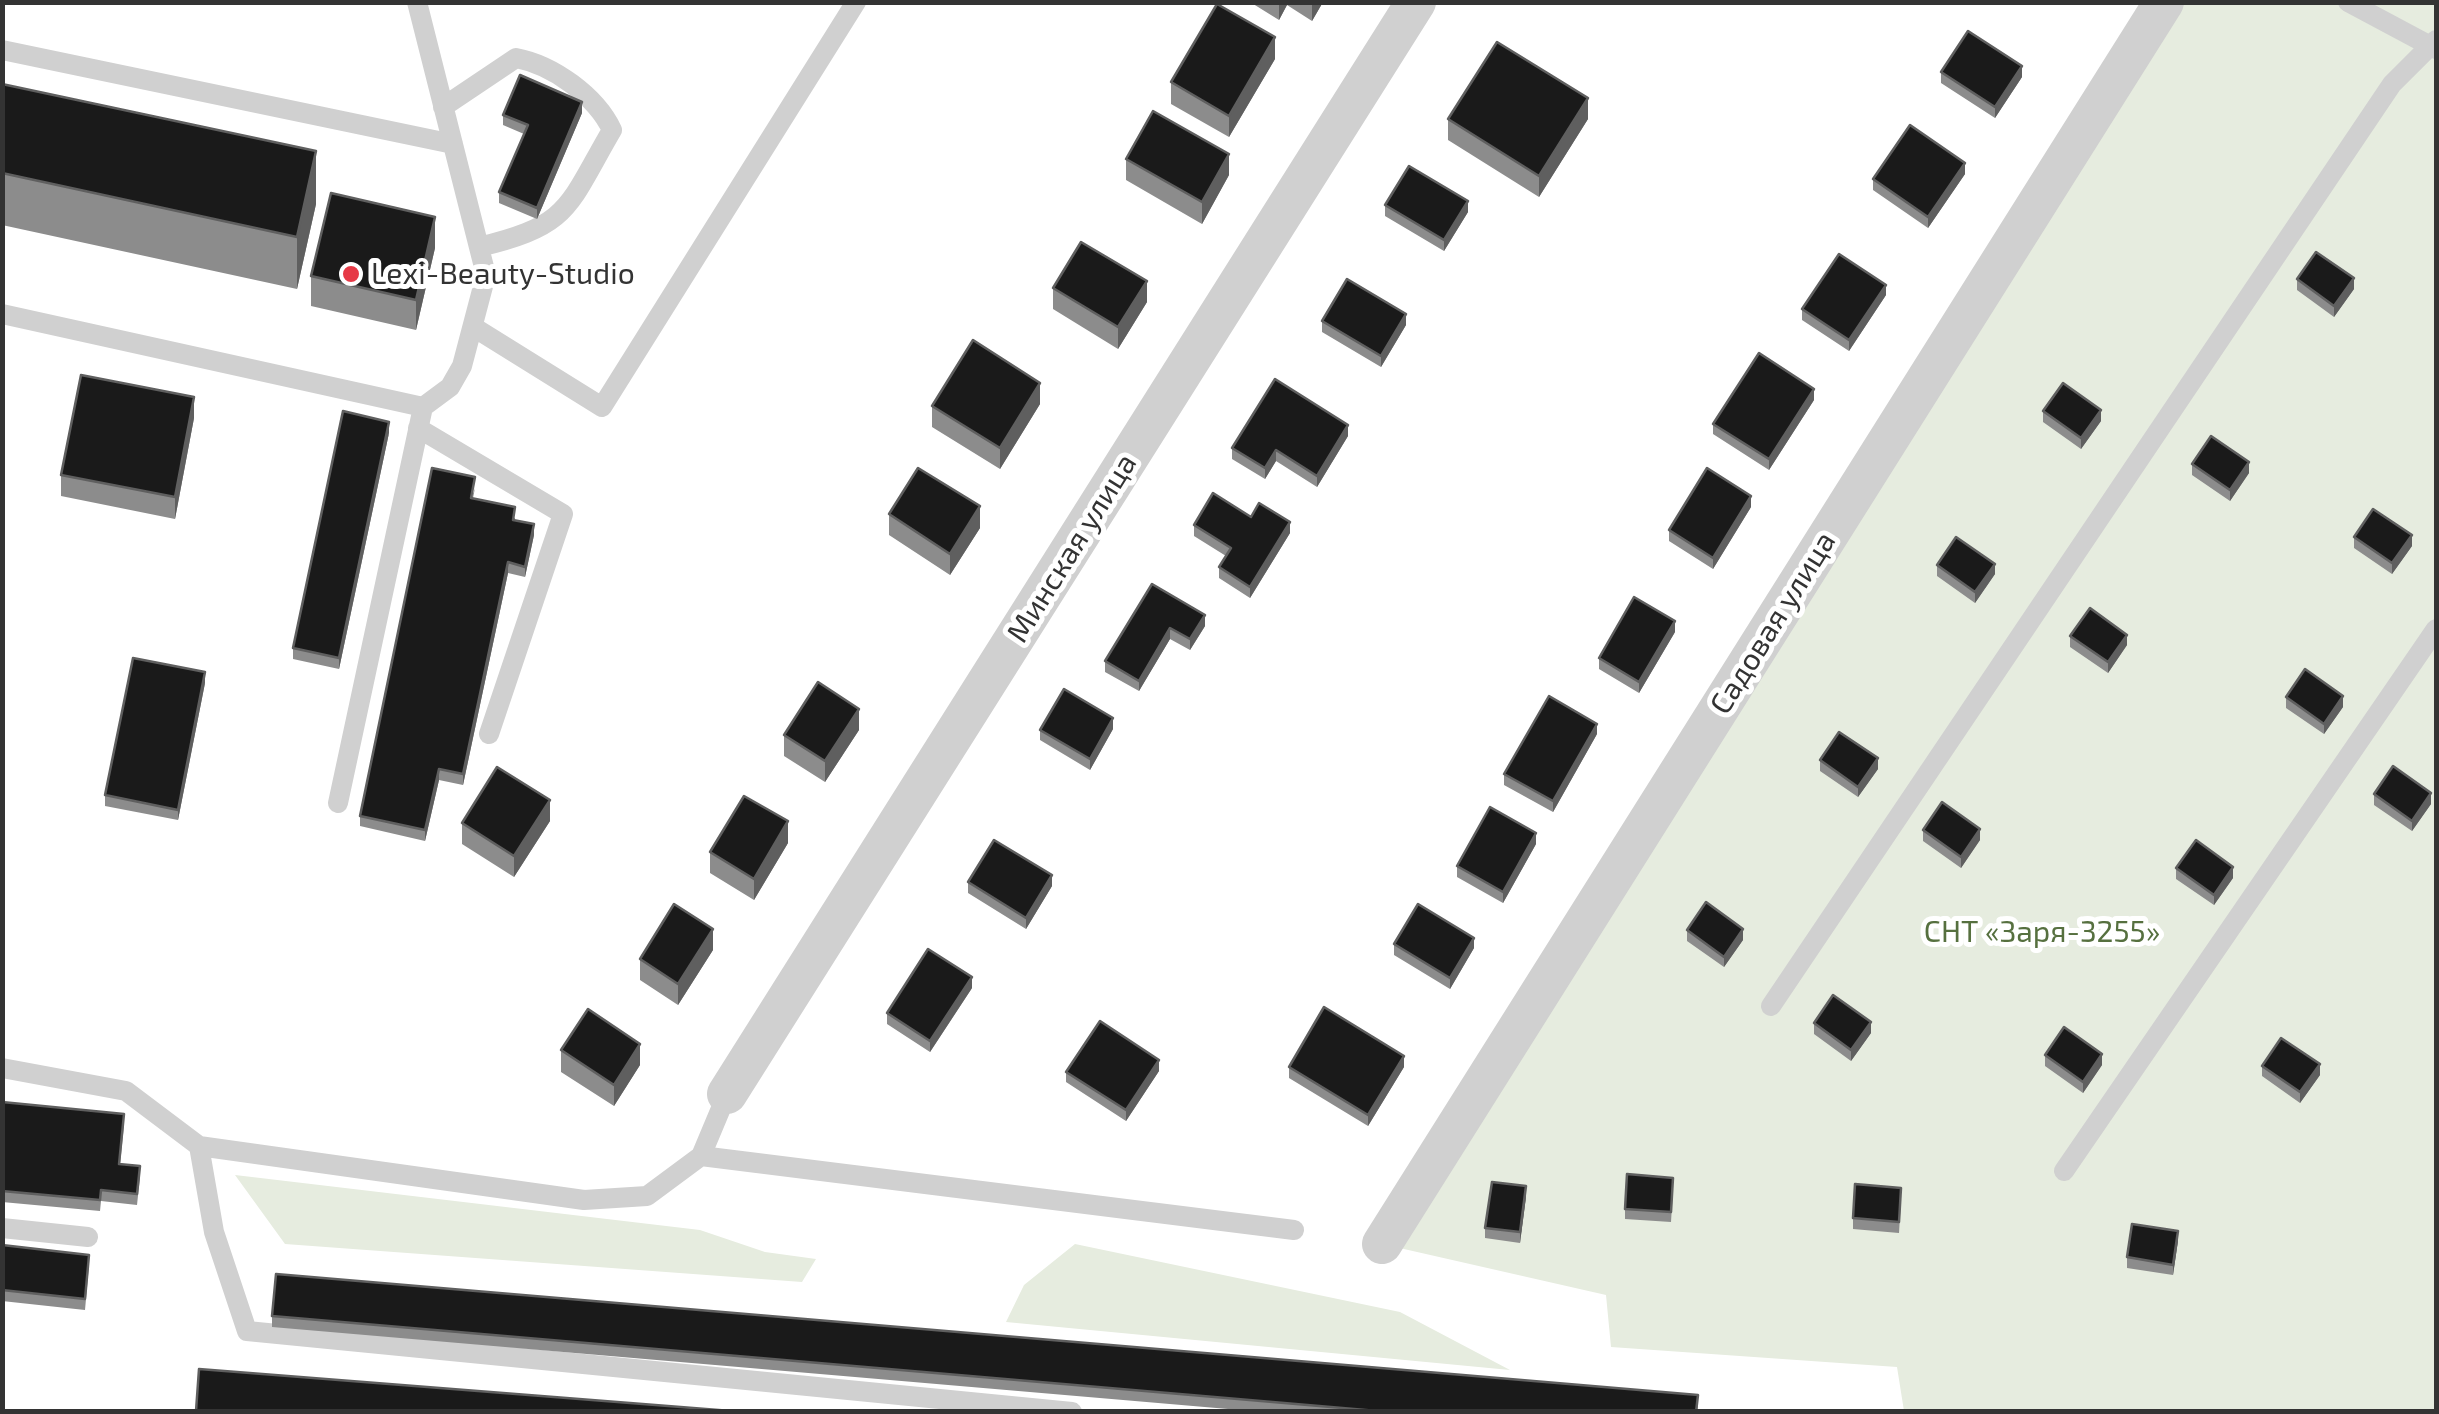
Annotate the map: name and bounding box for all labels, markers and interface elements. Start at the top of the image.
place label: Lexi-Beauty-Studio [371,256,635,292]
marker: Lexi-Beauty-Studio [340,263,362,285]
street label: Минская улица [1000,447,1144,649]
street label: Садовая улица [1703,525,1843,721]
park label: СНТ «Заря-3255» [1924,914,2160,950]

